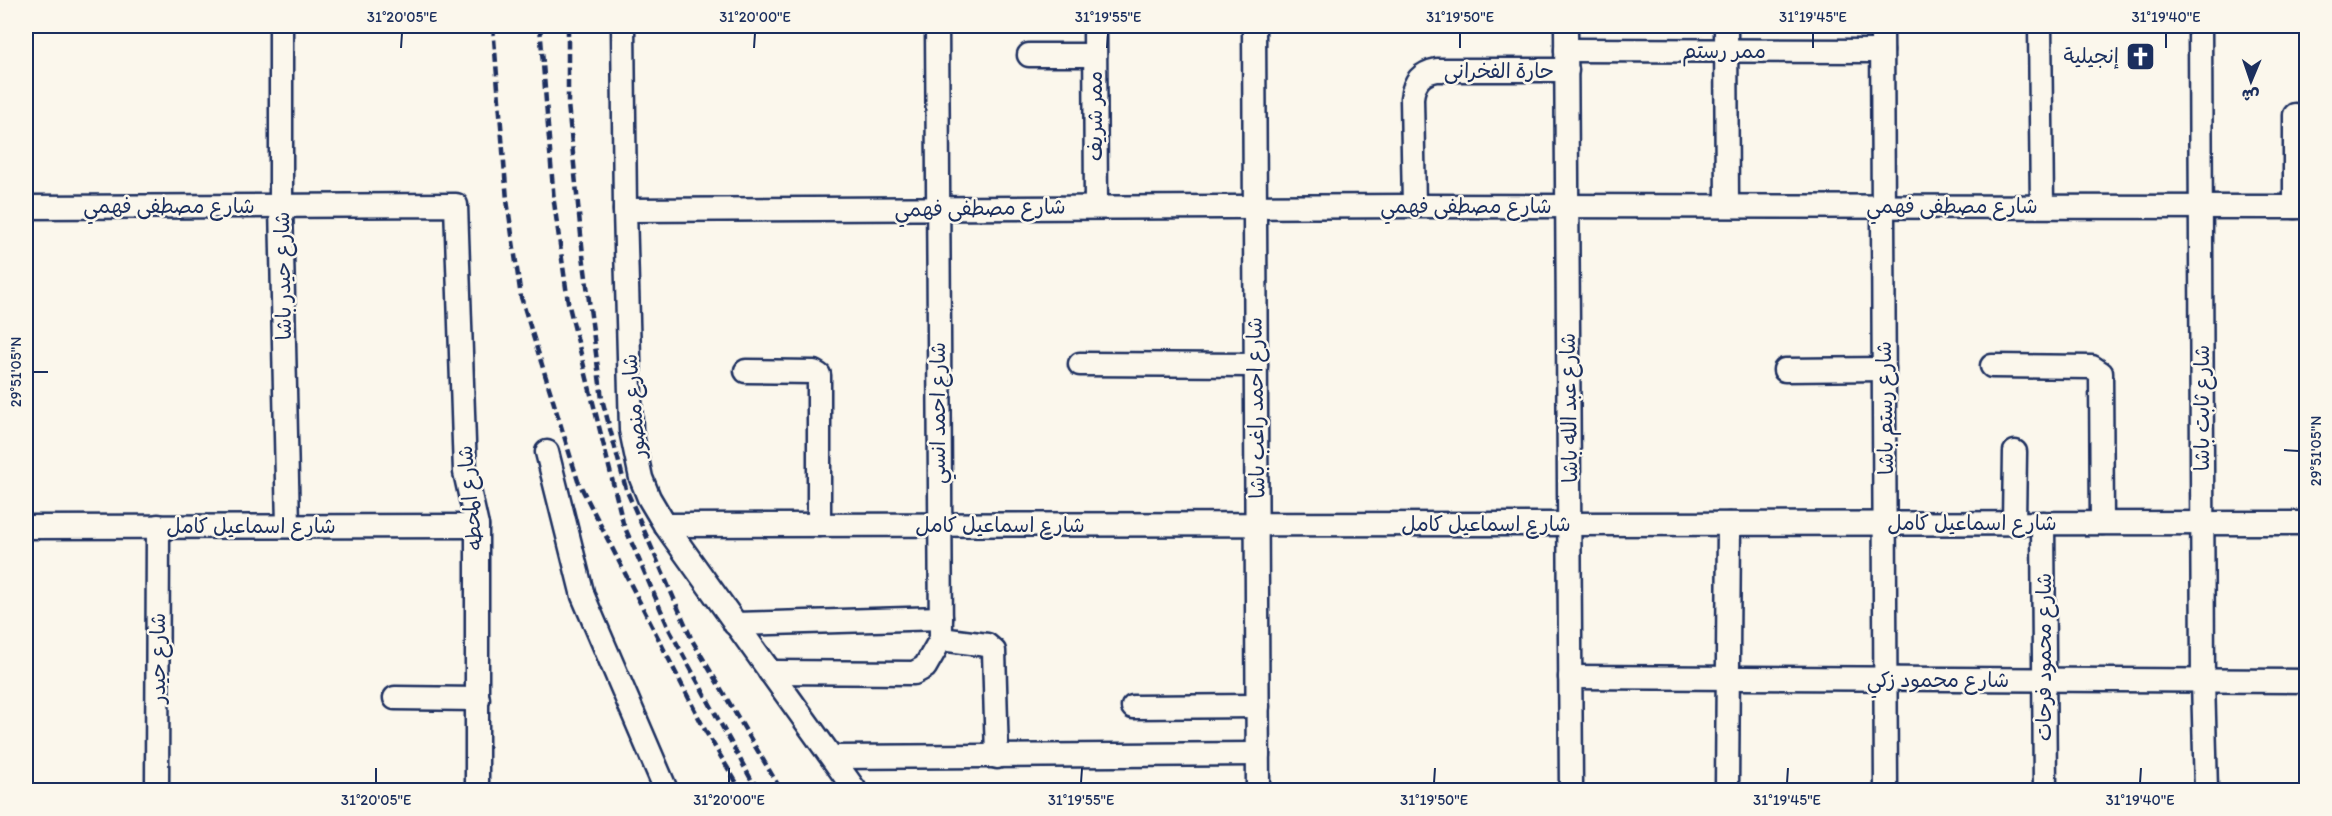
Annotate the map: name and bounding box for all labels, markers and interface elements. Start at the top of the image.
text: 31°20'05"E [367,8,437,26]
text: 31°20'00"E [719,8,791,26]
text: 31°19'55"E [1075,8,1141,26]
text: 31°19'50"E [1426,8,1494,26]
text: 31°19'45"E [1779,8,1847,26]
text: 31°19'40"E [2131,8,2201,26]
street label: ممر رستم [1682,38,1766,67]
church icon: إنجيلية [2124,40,2156,72]
place label: إنجيلية [2063,43,2119,69]
north arrow [2221,51,2281,111]
street label: حارة الفخرانى [1444,58,1554,84]
street label: ممر شريف [1082,71,1107,161]
text: ش [2241,86,2260,105]
street label: شارع مصطفى فهمي [83,193,255,225]
street label: شارع مصطفى فهمي [1380,193,1552,225]
street label: شارع مصطفى فهمي [1866,193,2038,225]
street label: شارع مصطفى فهمي [894,194,1066,228]
street label: شارع حيدر باشا [269,211,299,341]
street label: شارع احمد راغب باشا [1241,317,1273,499]
street label: شارع عبد الله باشا [1555,332,1585,483]
text: 29°51'05"N [7,337,25,407]
street label: شارع رستم باشا [1871,341,1902,475]
street label: شارع احمد انسي [925,342,957,484]
street label: شارع ثابت باشا [2189,345,2217,471]
street label: شارع منصور [616,352,654,461]
text: 29°51'05"N [2307,416,2325,486]
street label: شارع المحطه [452,444,490,552]
street label: شارع اسماعيل كامل [1887,510,2057,538]
street label: شارع اسماعيل كامل [1401,511,1571,539]
street label: شارع اسماعيل كامل [915,512,1085,540]
street label: شارع اسماعيل كامل [166,513,336,541]
street label: شارع محمود فرحات [2031,573,2059,741]
street label: شارع حيدر [145,613,173,705]
street label: شارع محمود زكي [1867,667,2009,699]
text: 31°20'05"E [341,791,411,809]
text: 31°20'00"E [693,791,765,809]
text: 31°19'55"E [1048,791,1114,809]
text: 31°19'50"E [1400,791,1468,809]
text: 31°19'45"E [1753,791,1821,809]
text: 31°19'40"E [2105,791,2175,809]

